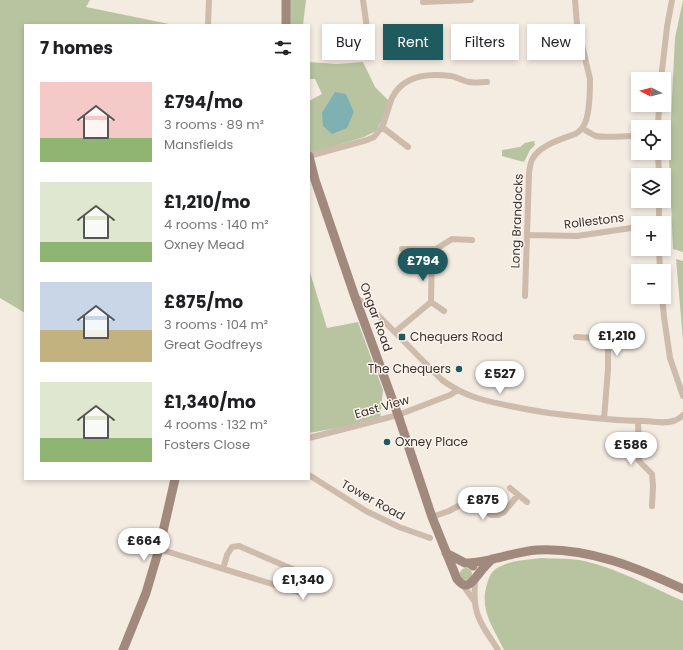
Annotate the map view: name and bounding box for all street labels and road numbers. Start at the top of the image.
street label: Long Brandocks [506,173,527,269]
street label: Rollestons [563,208,625,233]
street label: Ongar Road [356,280,397,354]
street label: East View [352,391,411,422]
street label: Tower Road [338,475,408,524]

